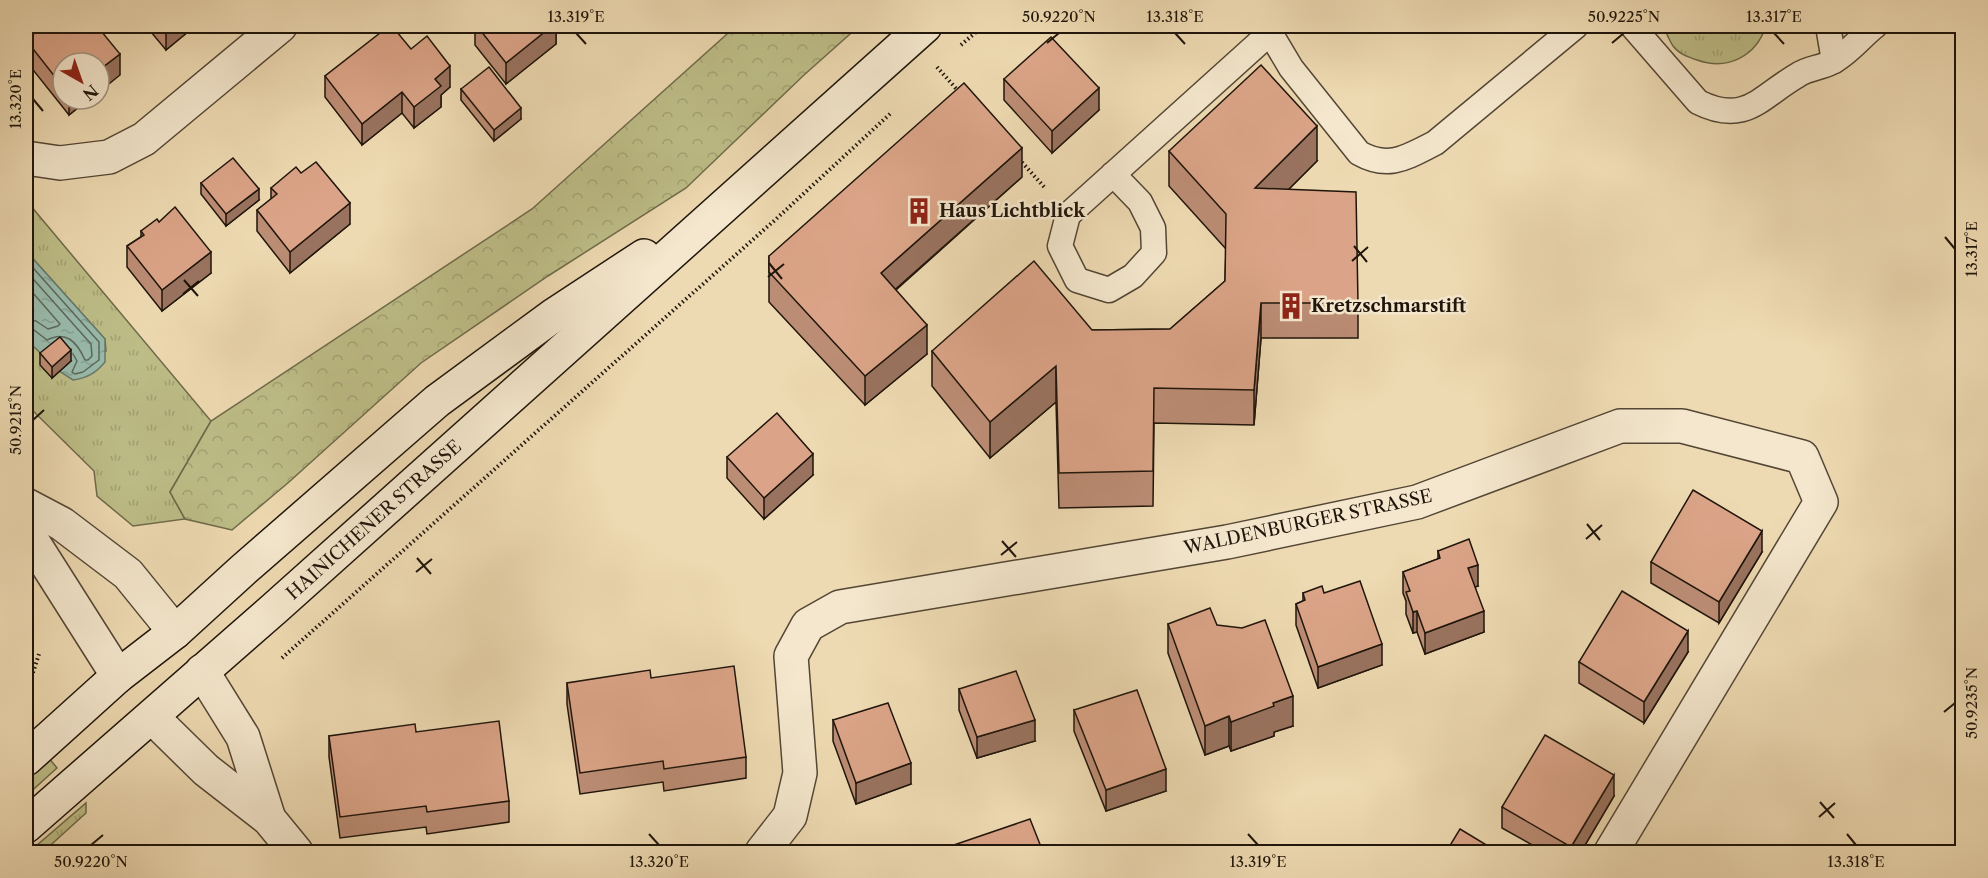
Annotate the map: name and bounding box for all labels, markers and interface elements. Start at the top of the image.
text: 13.319°E [547,7,605,26]
text: 50.9220°N [1022,7,1096,26]
text: 13.318°E [1146,7,1204,26]
text: 50.9225°N [1588,7,1660,26]
text: 13.317°E [1746,7,1802,26]
north arrow [51,51,111,111]
text: 13.320°E [6,69,25,129]
text: N [79,80,102,105]
building icon: Haus Lichtblick [904,196,934,226]
place label: Haus Lichtblick [939,200,1086,222]
text: 13.317°E [1962,221,1981,277]
building icon: Kretzschmarstift [1276,291,1306,321]
place label: Kretzschmarstift [1311,295,1467,317]
text: 50.9215°N [6,385,25,455]
street label: HAINICHENER STRASSE [282,436,466,604]
street label: WALDENBURGER STRASSE [1181,485,1434,559]
text: 50.9235°N [1962,667,1981,739]
text: 50.9220°N [54,852,128,871]
text: 13.320°E [629,852,689,871]
text: 13.319°E [1229,852,1287,871]
text: 13.318°E [1827,852,1885,871]

